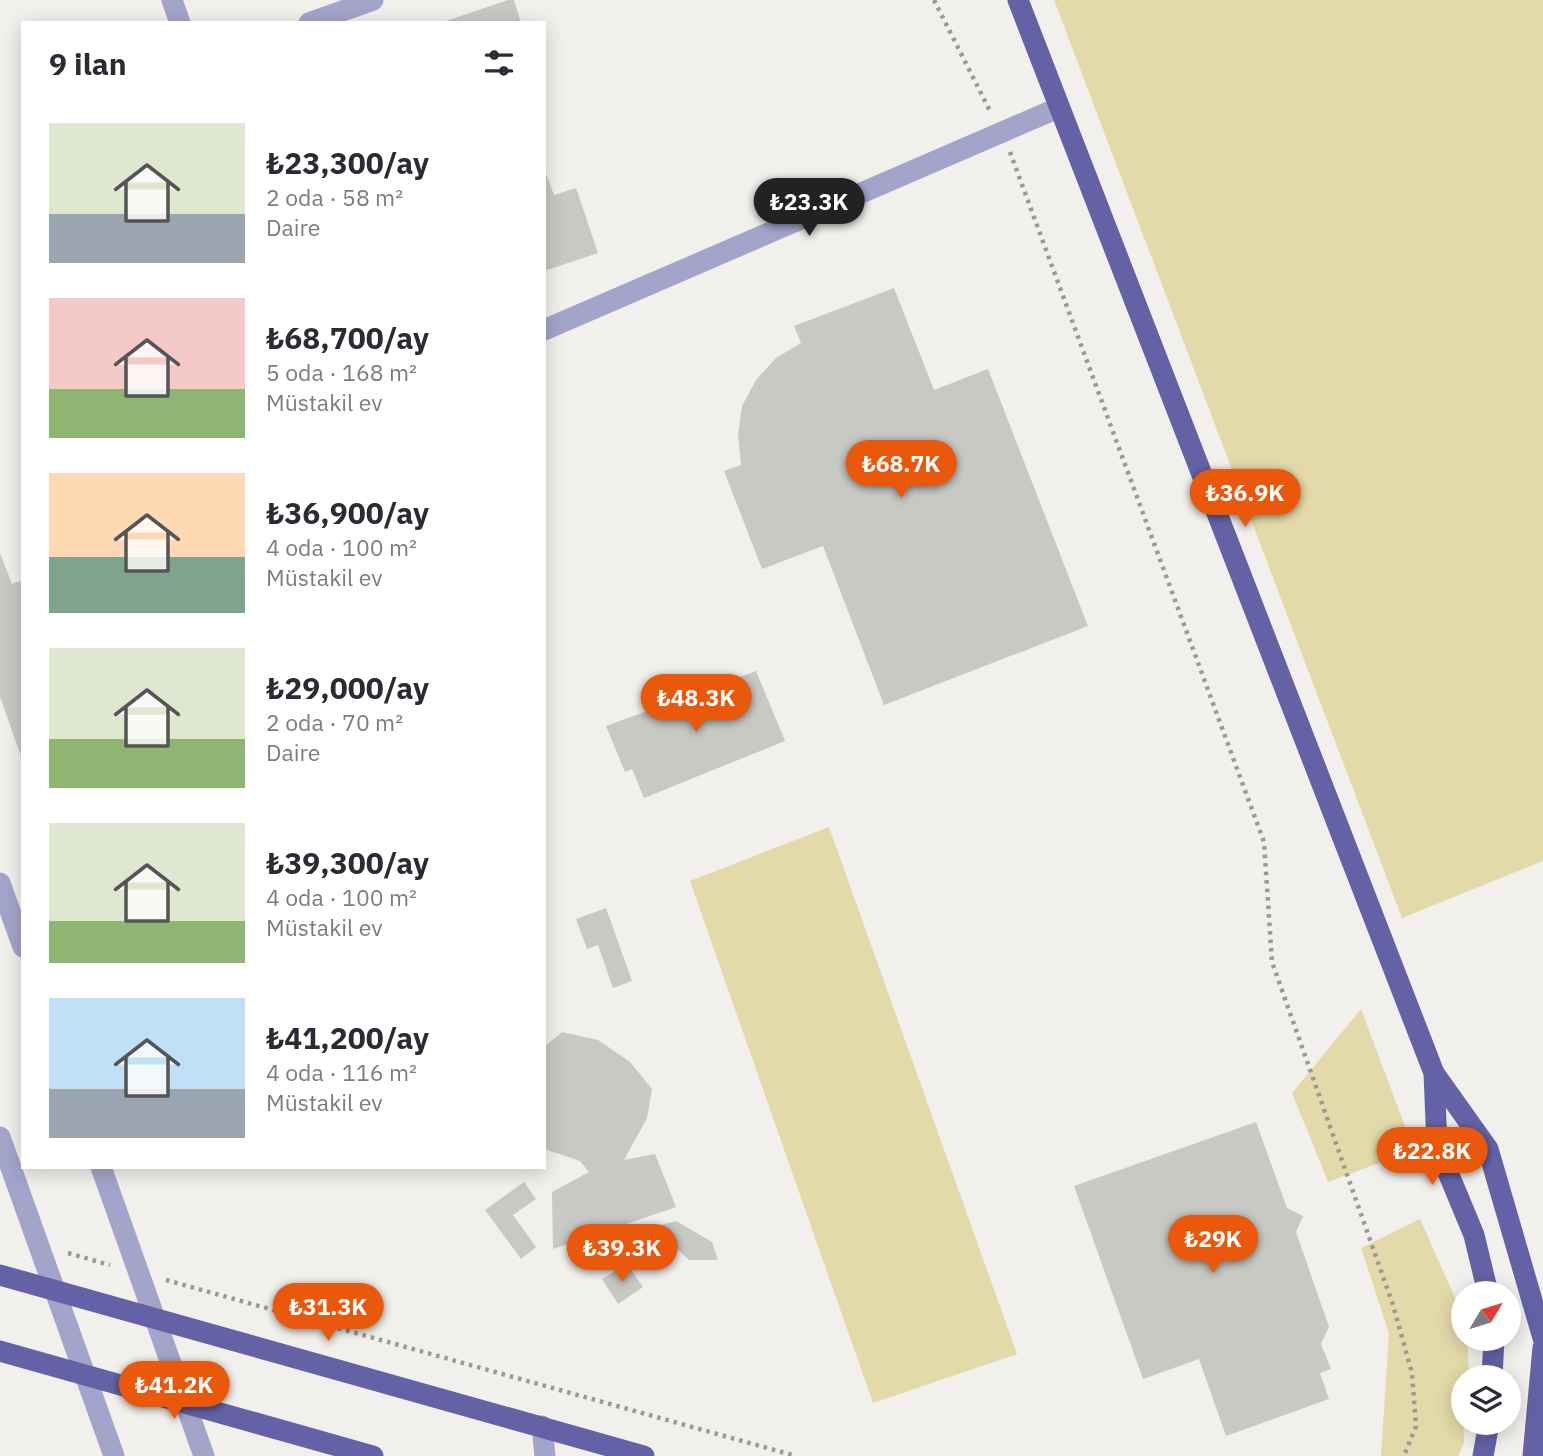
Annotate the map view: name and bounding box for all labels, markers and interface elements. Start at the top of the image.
text: 9 ilan [49,44,127,83]
icon: filters [480,44,518,82]
text: ₺23,300/ay [266,143,429,182]
icon: home [105,151,189,235]
pin: ₺23.3K [752,178,866,238]
text: 2 oda · 58 m² [266,182,403,212]
text: ₺23.3K [770,186,848,216]
text: Daire [266,212,320,242]
text: ₺68,700/ay [266,318,429,357]
icon: home [105,326,189,410]
text: 5 oda · 168 m² [266,357,417,387]
text: Müstakil ev [266,387,382,417]
pin: ₺68.7K [844,440,958,500]
text: ₺68.7K [862,448,940,478]
pin: ₺36.9K [1188,470,1302,529]
text: ₺36.9K [1206,477,1284,507]
text: ₺36,900/ay [266,493,429,532]
icon: home [105,501,189,585]
text: 4 oda · 100 m² [266,532,417,562]
text: Müstakil ev [266,562,382,592]
text: ₺29,000/ay [266,668,429,707]
pin: ₺48.3K [639,674,753,734]
icon: home [105,676,189,760]
text: ₺48.3K [657,682,735,712]
text: 2 oda · 70 m² [266,707,403,737]
text: Daire [266,737,320,767]
text: ₺39,300/ay [266,843,429,882]
icon: home [105,851,189,935]
text: 4 oda · 100 m² [266,882,417,912]
text: Müstakil ev [266,912,382,942]
text: ₺41,200/ay [266,1018,429,1057]
icon: home [105,1026,189,1110]
text: 4 oda · 116 m² [266,1057,417,1087]
text: Müstakil ev [266,1087,382,1117]
pin: ₺22.8K [1375,1128,1489,1187]
text: ₺22.8K [1393,1135,1471,1165]
pin: ₺29K [1172,1216,1254,1275]
text: ₺29K [1184,1223,1242,1253]
pin: ₺39.3K [565,1224,679,1284]
text: ₺39.3K [583,1232,661,1262]
north arrow [1451,1281,1521,1351]
map controls [1451,1281,1521,1435]
pin: ₺31.3K [271,1284,385,1343]
text: ₺31.3K [289,1291,367,1321]
pin: ₺41.2K [117,1362,231,1421]
button: layers [1451,1365,1521,1435]
text: ₺41.2K [135,1369,213,1399]

